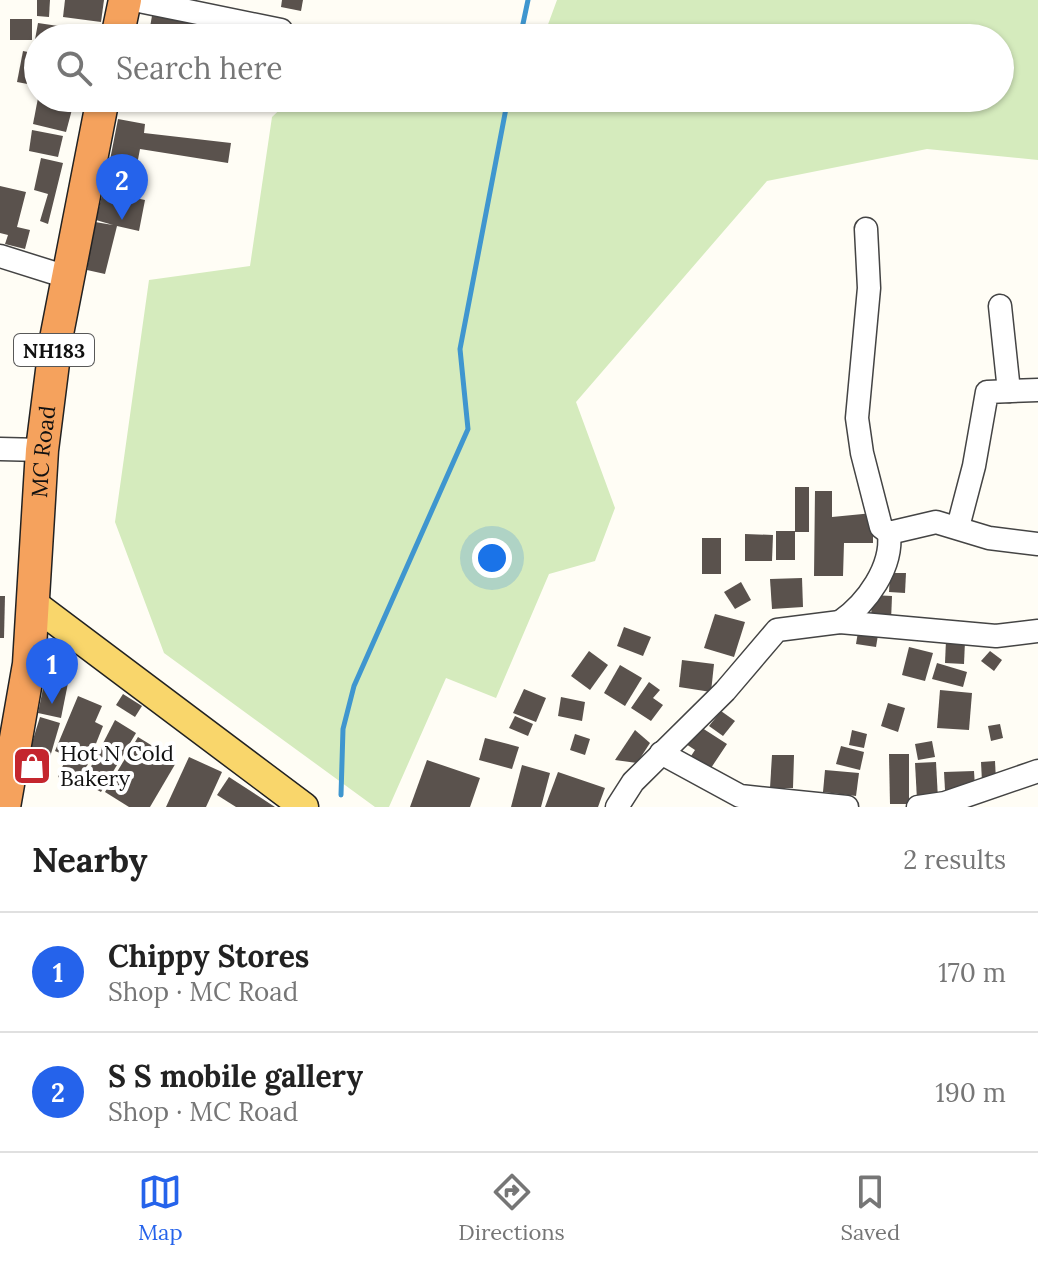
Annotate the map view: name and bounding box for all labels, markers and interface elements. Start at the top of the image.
search box [24,24,1014,112]
icon: search [52,46,96,90]
text: Search here [116,49,283,87]
pin: 2 [96,154,148,220]
road number: NH183 [14,334,94,366]
street label: MC Road [25,404,61,498]
your location [472,538,512,578]
pin: 1 [26,638,78,704]
place label: Hot N Cold Bakery [60,739,174,792]
shop icon: Hot N Cold Bakery [11,745,53,787]
text: Nearby [32,838,148,881]
text: 2 results [903,843,1006,876]
text: Chippy Stores [108,937,309,975]
text: 1 [53,956,63,989]
text: 170 m [938,956,1006,989]
text: Shop · MC Road [108,975,298,1008]
text: S S mobile gallery [108,1057,363,1095]
text: 2 [51,1076,65,1109]
text: 190 m [935,1076,1006,1109]
text: Shop · MC Road [108,1095,298,1128]
tab: Map [138,1170,183,1246]
tab: Directions [458,1170,565,1246]
tab: Saved [841,1170,900,1246]

